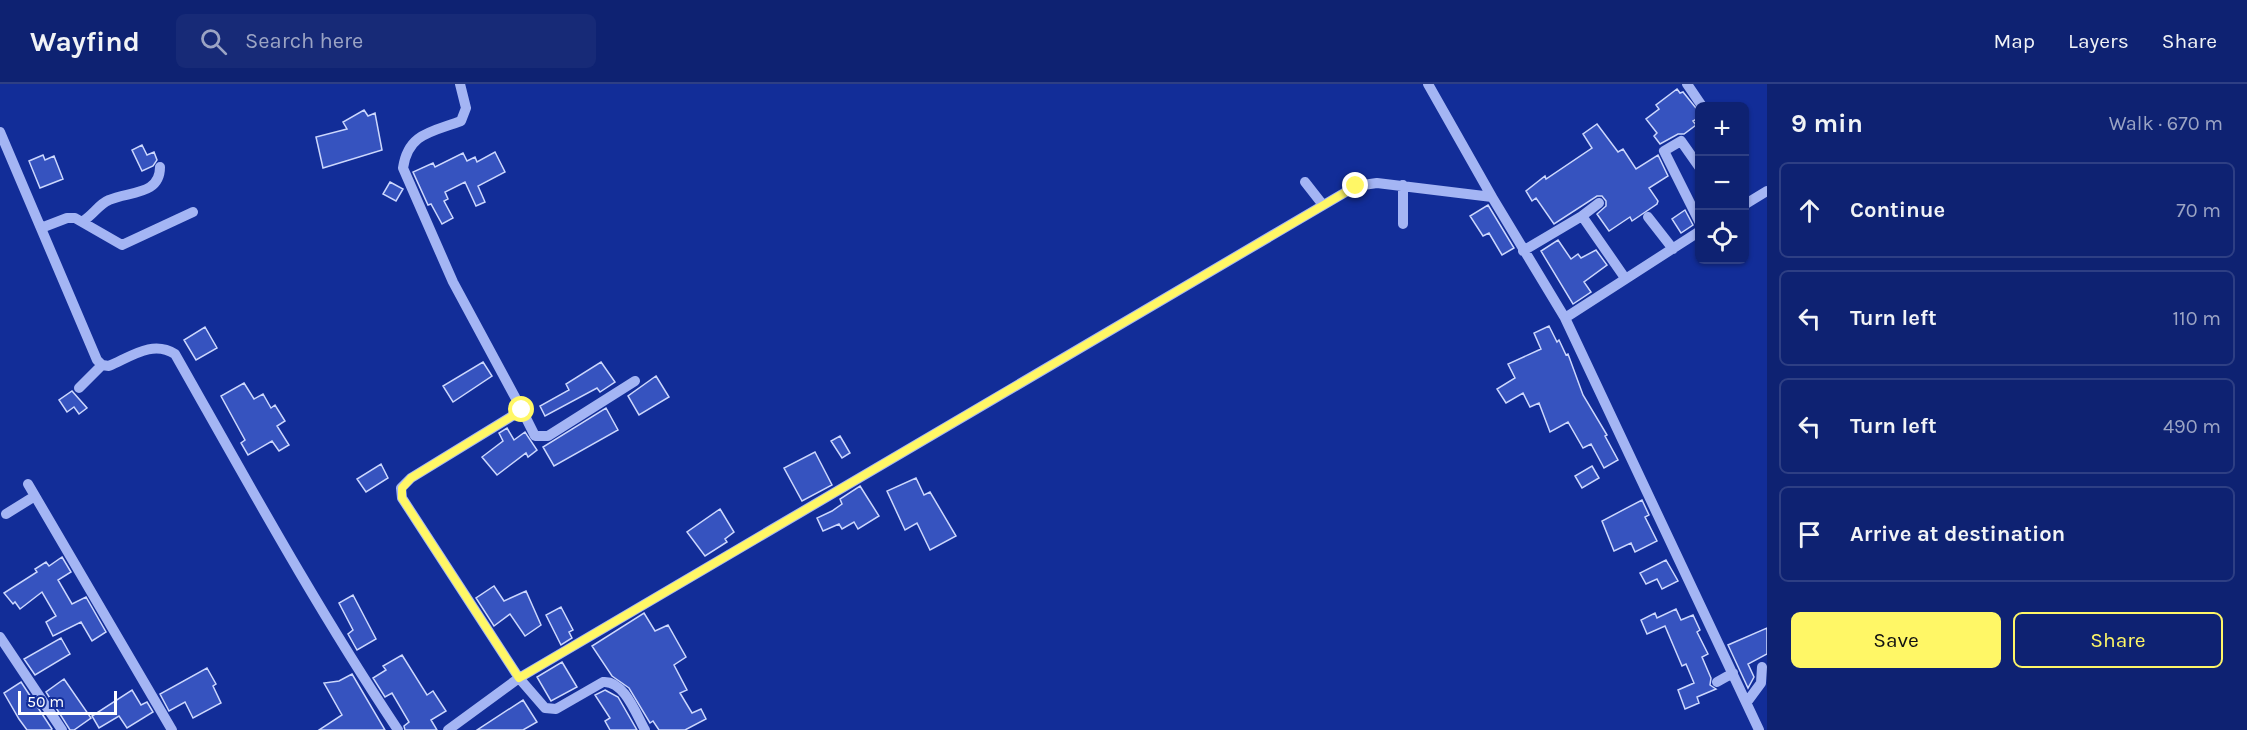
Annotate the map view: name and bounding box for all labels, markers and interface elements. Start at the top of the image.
search box [176,14,596,68]
text: Wayfind [30,25,140,58]
icon: search [197,25,230,58]
text: Search here [245,28,363,54]
text: Map [1993,29,2035,53]
text: Layers [2068,29,2129,53]
text: Share [2162,29,2217,53]
map controls [1695,102,1749,264]
button: + [1695,102,1749,156]
text: 9 min [1791,108,1863,139]
text: Walk · 670 m [2109,112,2223,135]
button: − [1695,156,1749,210]
route end [1342,172,1368,198]
icon: ahead [1793,194,1826,227]
text: Continue [1850,197,1945,223]
text: 70 m [2176,199,2221,222]
button: locate [1695,210,1749,264]
icon: left [1793,302,1826,335]
text: Turn left [1850,305,1937,331]
text: 110 m [2172,307,2221,330]
route start [508,396,534,422]
icon: left [1793,410,1826,443]
text: Turn left [1850,413,1937,439]
text: 490 m [2163,415,2221,438]
icon: arrive [1793,518,1826,551]
text: Arrive at destination [1850,521,2065,547]
button: Save [1791,612,2001,668]
button: Share [2013,612,2223,668]
scale bar [18,688,117,716]
text: 50 m [27,692,64,711]

